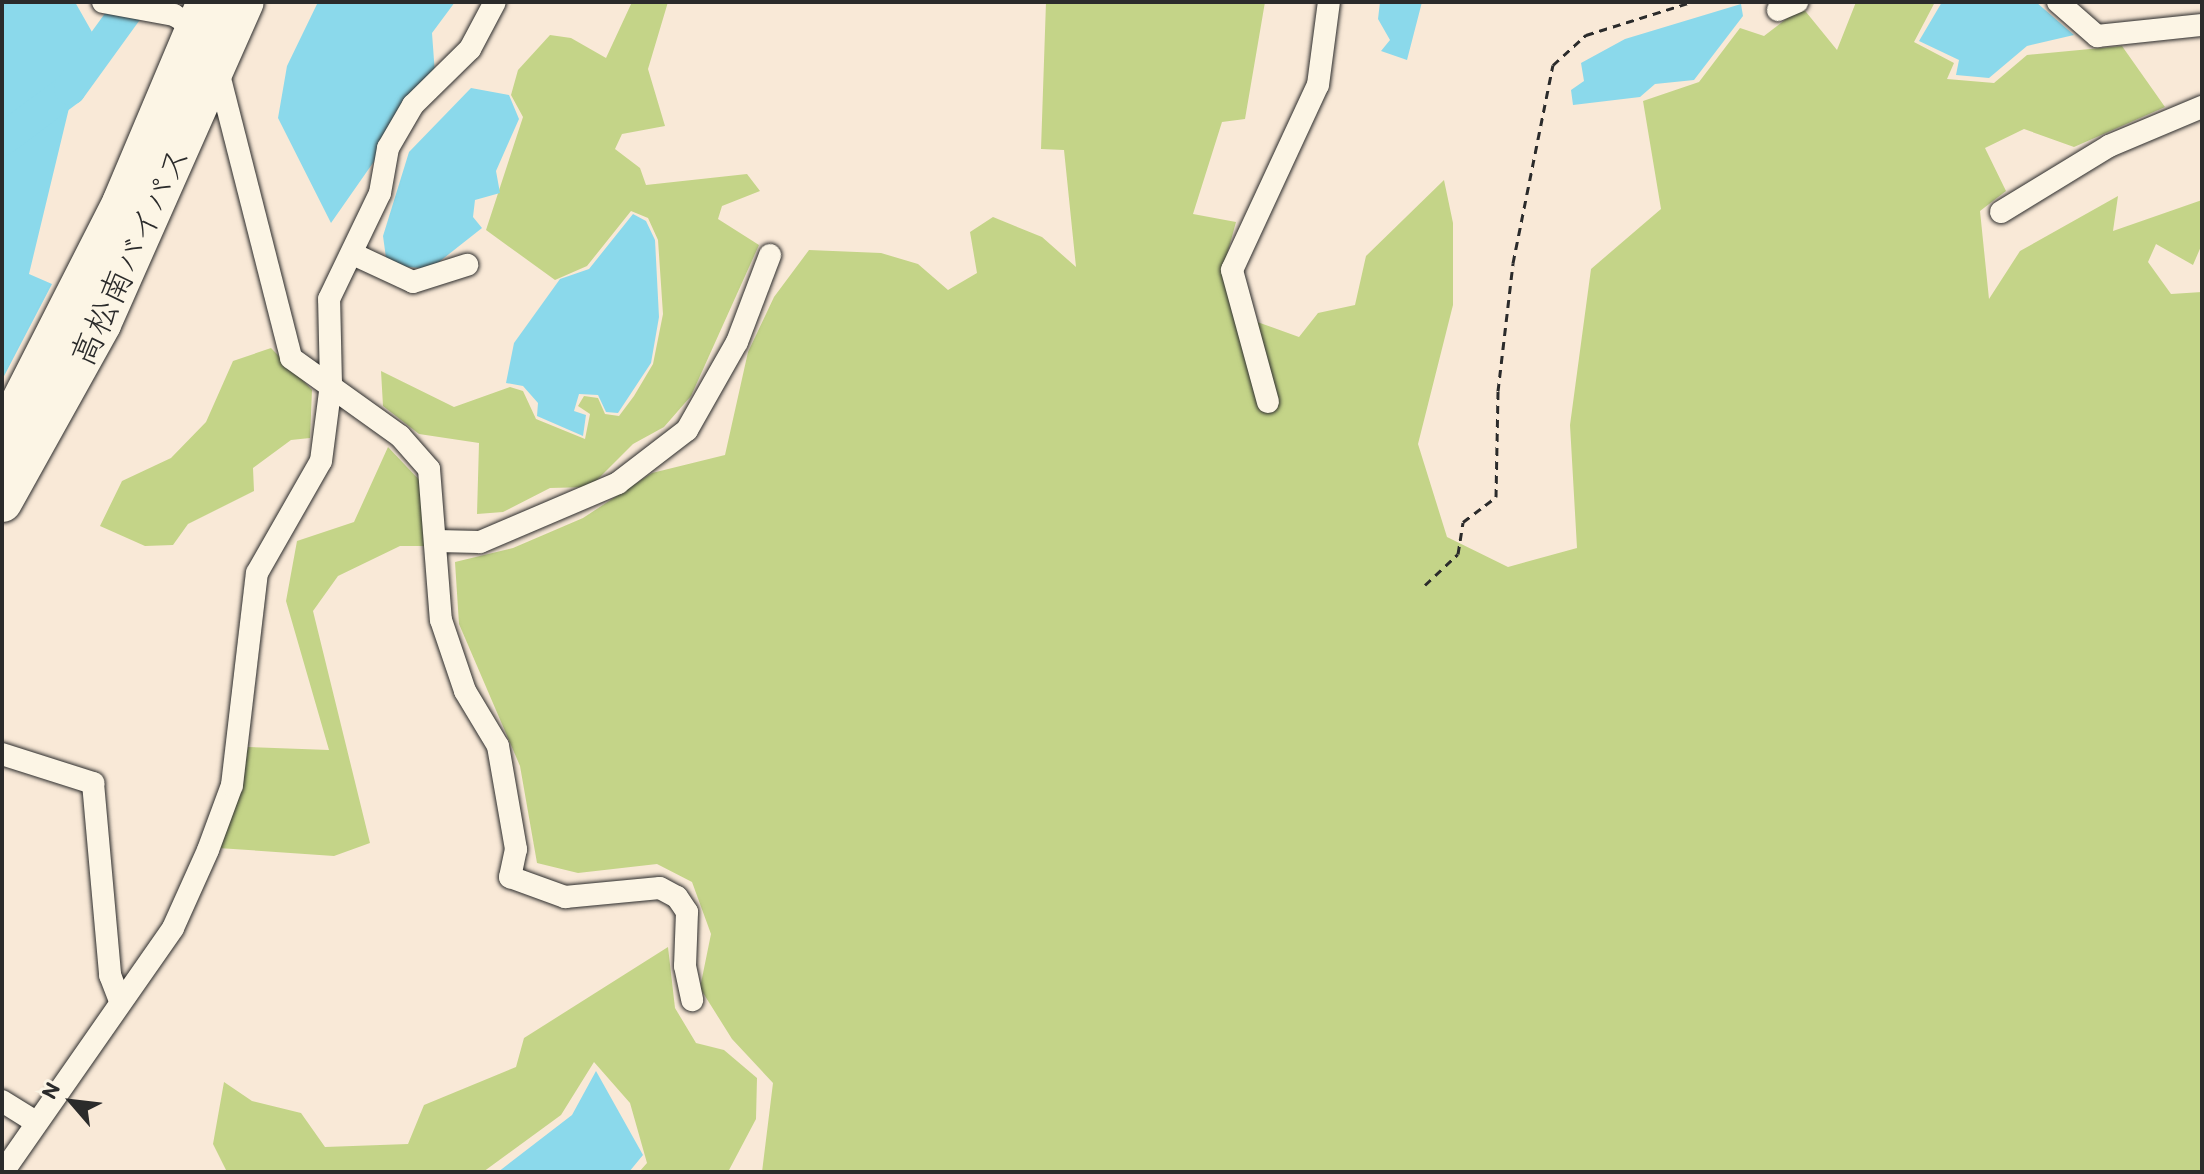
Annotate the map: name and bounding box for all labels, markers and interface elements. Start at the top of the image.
street label: 高松南バイパス [61,140,199,372]
north arrow [32,1062,112,1142]
text: N [35,1078,66,1103]

